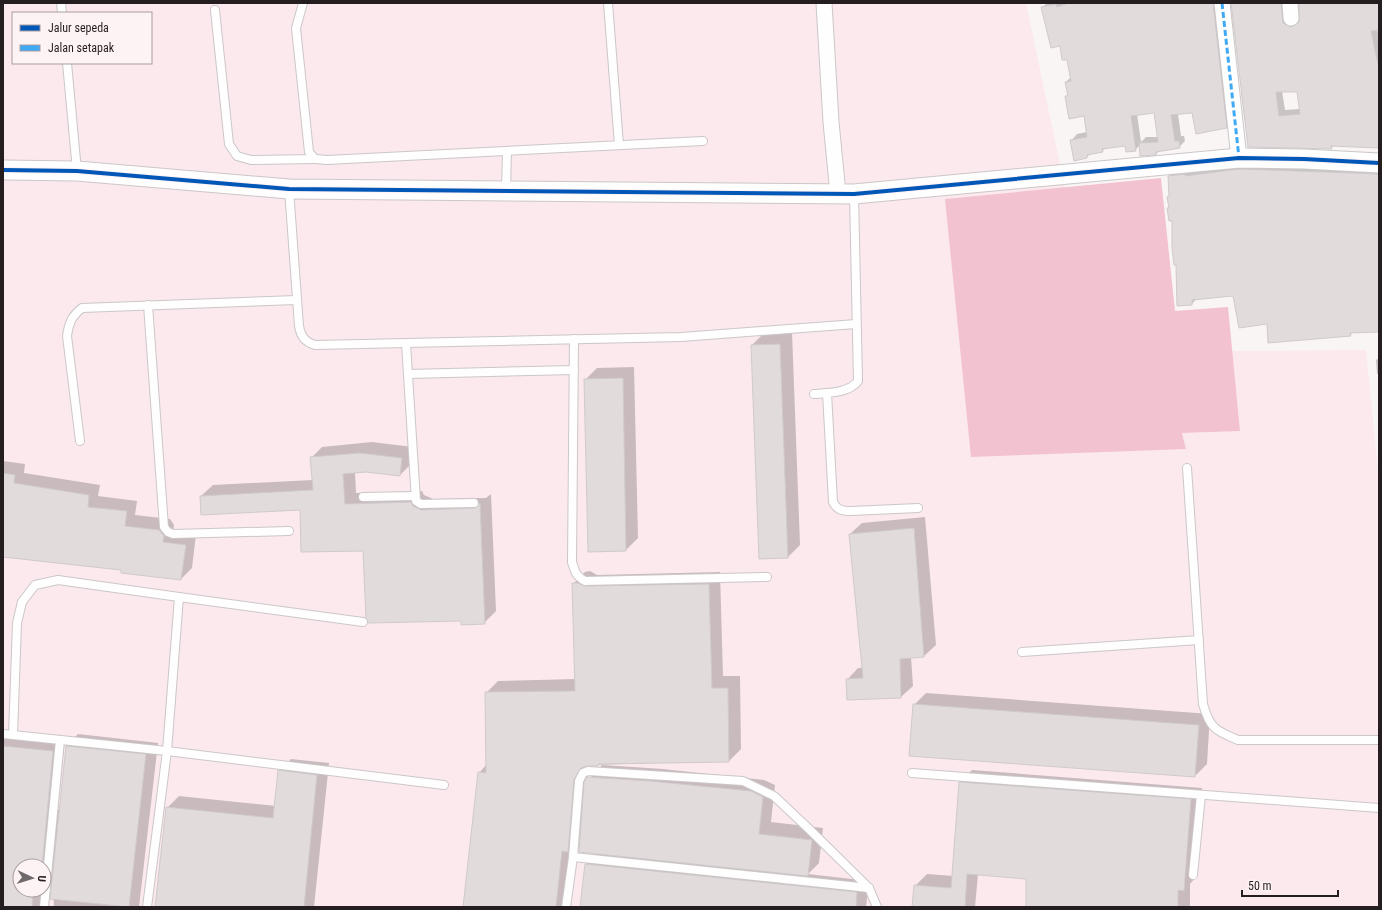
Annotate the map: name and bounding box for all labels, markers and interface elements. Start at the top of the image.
legend [12,12,152,64]
text: Jalur sepeda [48,21,109,35]
text: Jalan setapak [48,41,115,55]
north arrow [12,858,52,898]
scale bar [1242,872,1338,898]
text: U [35,875,48,882]
text: 50 m [1248,879,1272,893]

